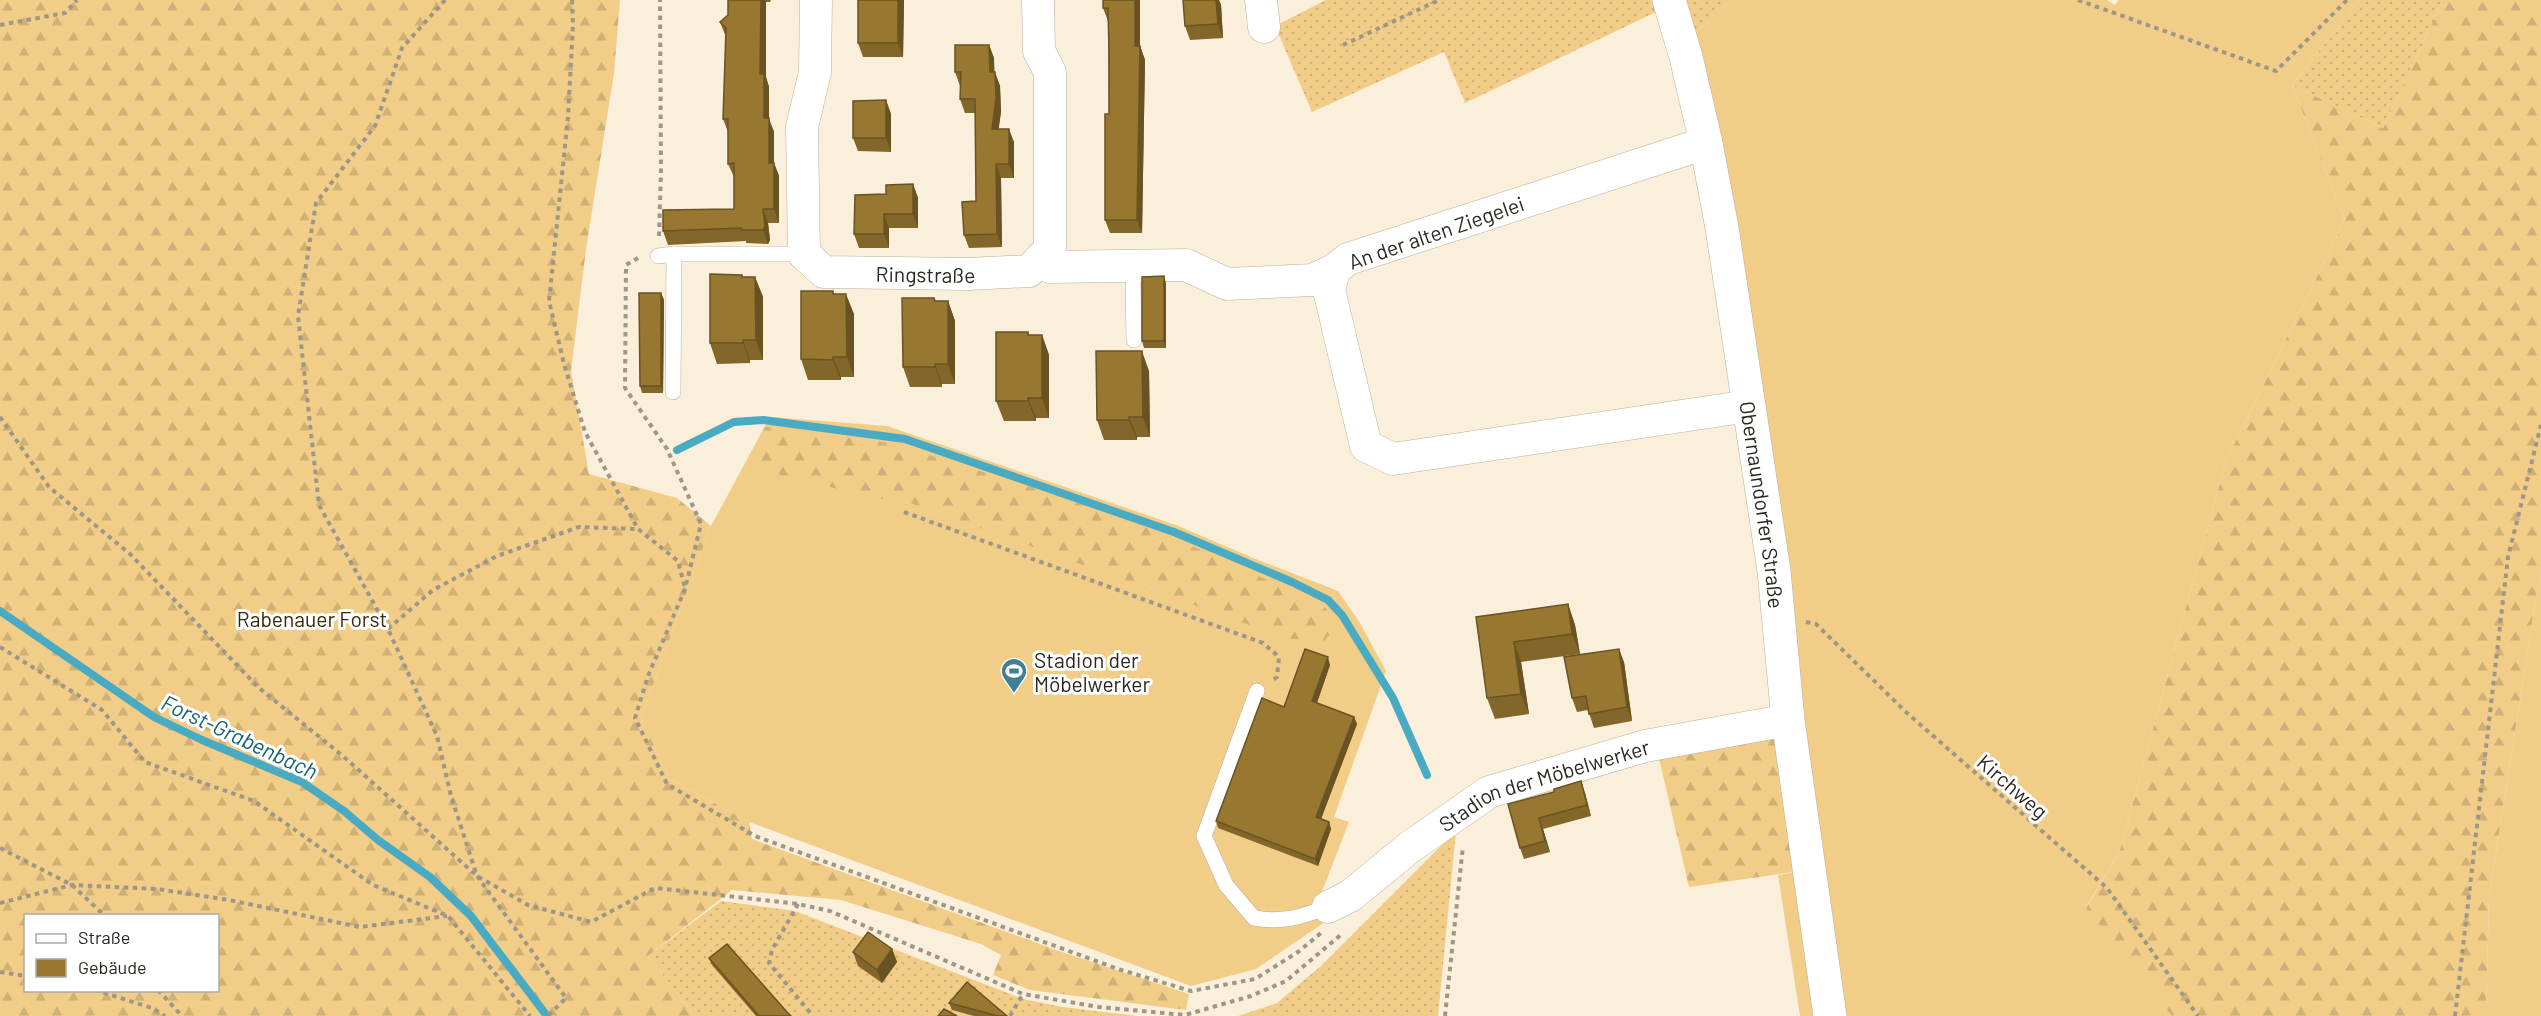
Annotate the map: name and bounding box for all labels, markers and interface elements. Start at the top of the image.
street label: An der alten Ziegelei [1345,190,1527,274]
street label: Ringstraße [876,260,976,287]
street label: Obernaundorfer Straße [1736,399,1790,610]
park label: Rabenauer Forst [237,606,387,631]
place label: Stadion der Möbelwerker [1034,647,1151,696]
sports icon: Stadion der Möbelwerker [999,656,1029,694]
water label: Forst-Grabenbach [158,688,322,784]
street label: Stadion der Möbelwerker [1433,733,1652,836]
street label: Kirchweg [1973,749,2053,823]
legend [24,914,219,992]
text: Straße [78,926,130,948]
text: Gebäude [78,956,147,978]

